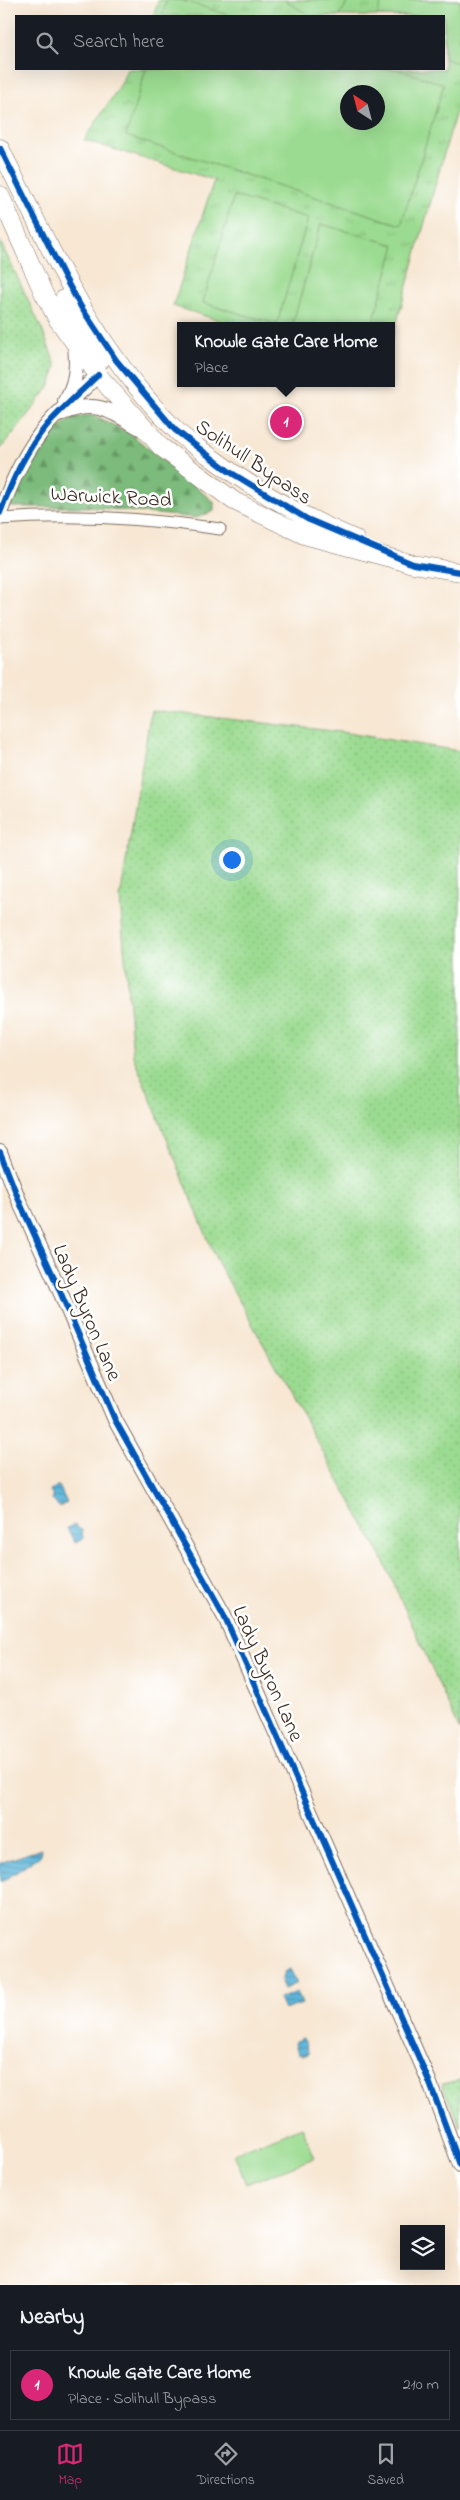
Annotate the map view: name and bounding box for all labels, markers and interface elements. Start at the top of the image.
search box [15,15,445,70]
icon: search [33,29,61,57]
text: Search here [73,29,164,56]
north arrow [340,85,385,130]
popup [177,322,395,387]
text: Knowle Gate Care Home [195,329,377,356]
text: Place [195,356,228,380]
pin: 1 [270,403,302,441]
street label: Solihull Bypass [187,413,317,515]
street label: Warwick Road [50,480,172,516]
your location [219,847,245,873]
street label: Lady Byron Lane [42,1240,128,1387]
street label: Lady Byron Lane [222,1601,311,1748]
map controls [400,2225,445,2270]
button: layers [400,2225,445,2270]
text: Nearby [20,2303,84,2333]
text: Knowle Gate Care Home [68,2360,251,2387]
text: 1 [34,2373,40,2397]
text: 210 m [403,2373,439,2397]
text: Place · Solihull Bypass [68,2387,216,2411]
tab: Map [56,2440,84,2491]
tab: Directions [197,2440,255,2491]
tab: Saved [367,2440,404,2491]

